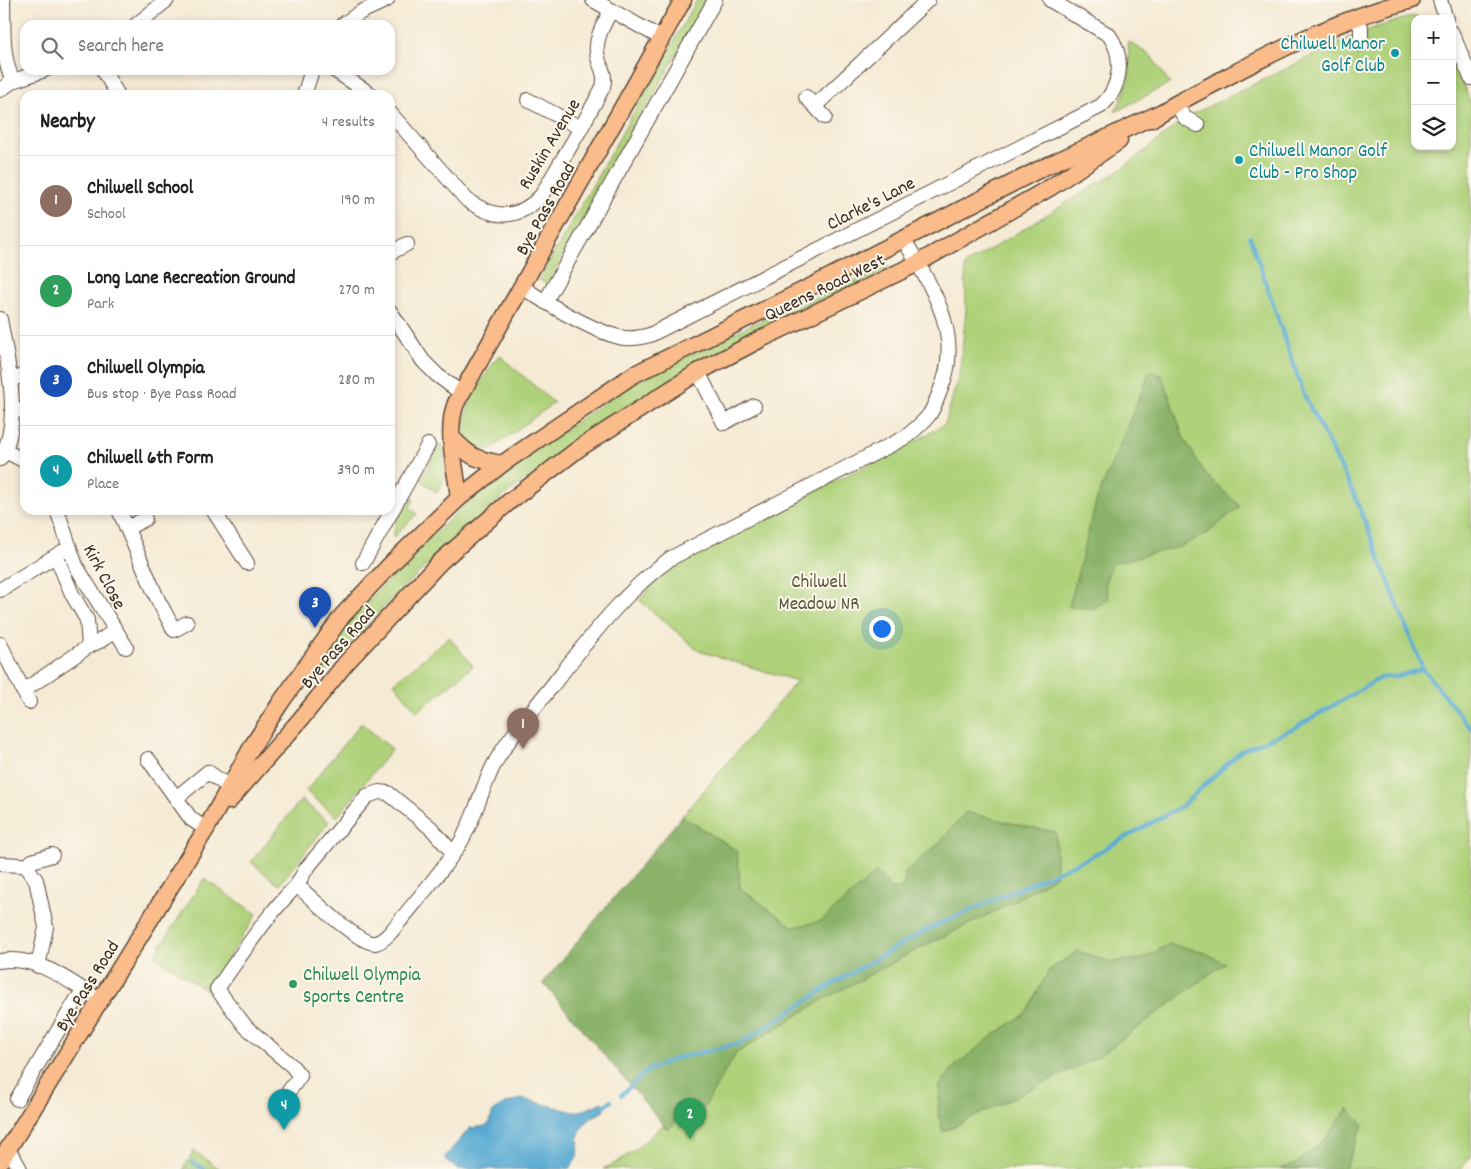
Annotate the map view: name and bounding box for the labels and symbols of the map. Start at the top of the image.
place label: Chilwell Manor Golf Club [1281,32,1385,81]
marker: Chilwell Manor Golf Club [1389,47,1401,59]
street label: Ruskin Avenue [513,94,589,195]
place label: Chilwell Manor Golf Club - Pro Shop [1249,139,1388,188]
marker: Chilwell Manor Golf Club - Pro Shop [1233,154,1245,166]
street label: Bye Pass Road [510,158,584,261]
street label: Clarke's Lane [823,171,920,239]
street label: Queens Road West [761,248,890,330]
street label: Kirk Close [75,540,131,615]
park label: Chilwell Meadow NR [779,570,860,619]
pin: 3 [299,587,331,628]
street label: Bye Pass Road [296,601,384,696]
your location [869,616,895,642]
pin: 1 [507,708,539,749]
street label: Bye Pass Road [50,936,128,1038]
place label: Chilwell Olympia Sports Centre [303,963,421,1012]
marker: Chilwell Olympia Sports Centre [287,978,299,990]
pin: 4 [268,1089,300,1130]
pin: 2 [674,1098,706,1139]

